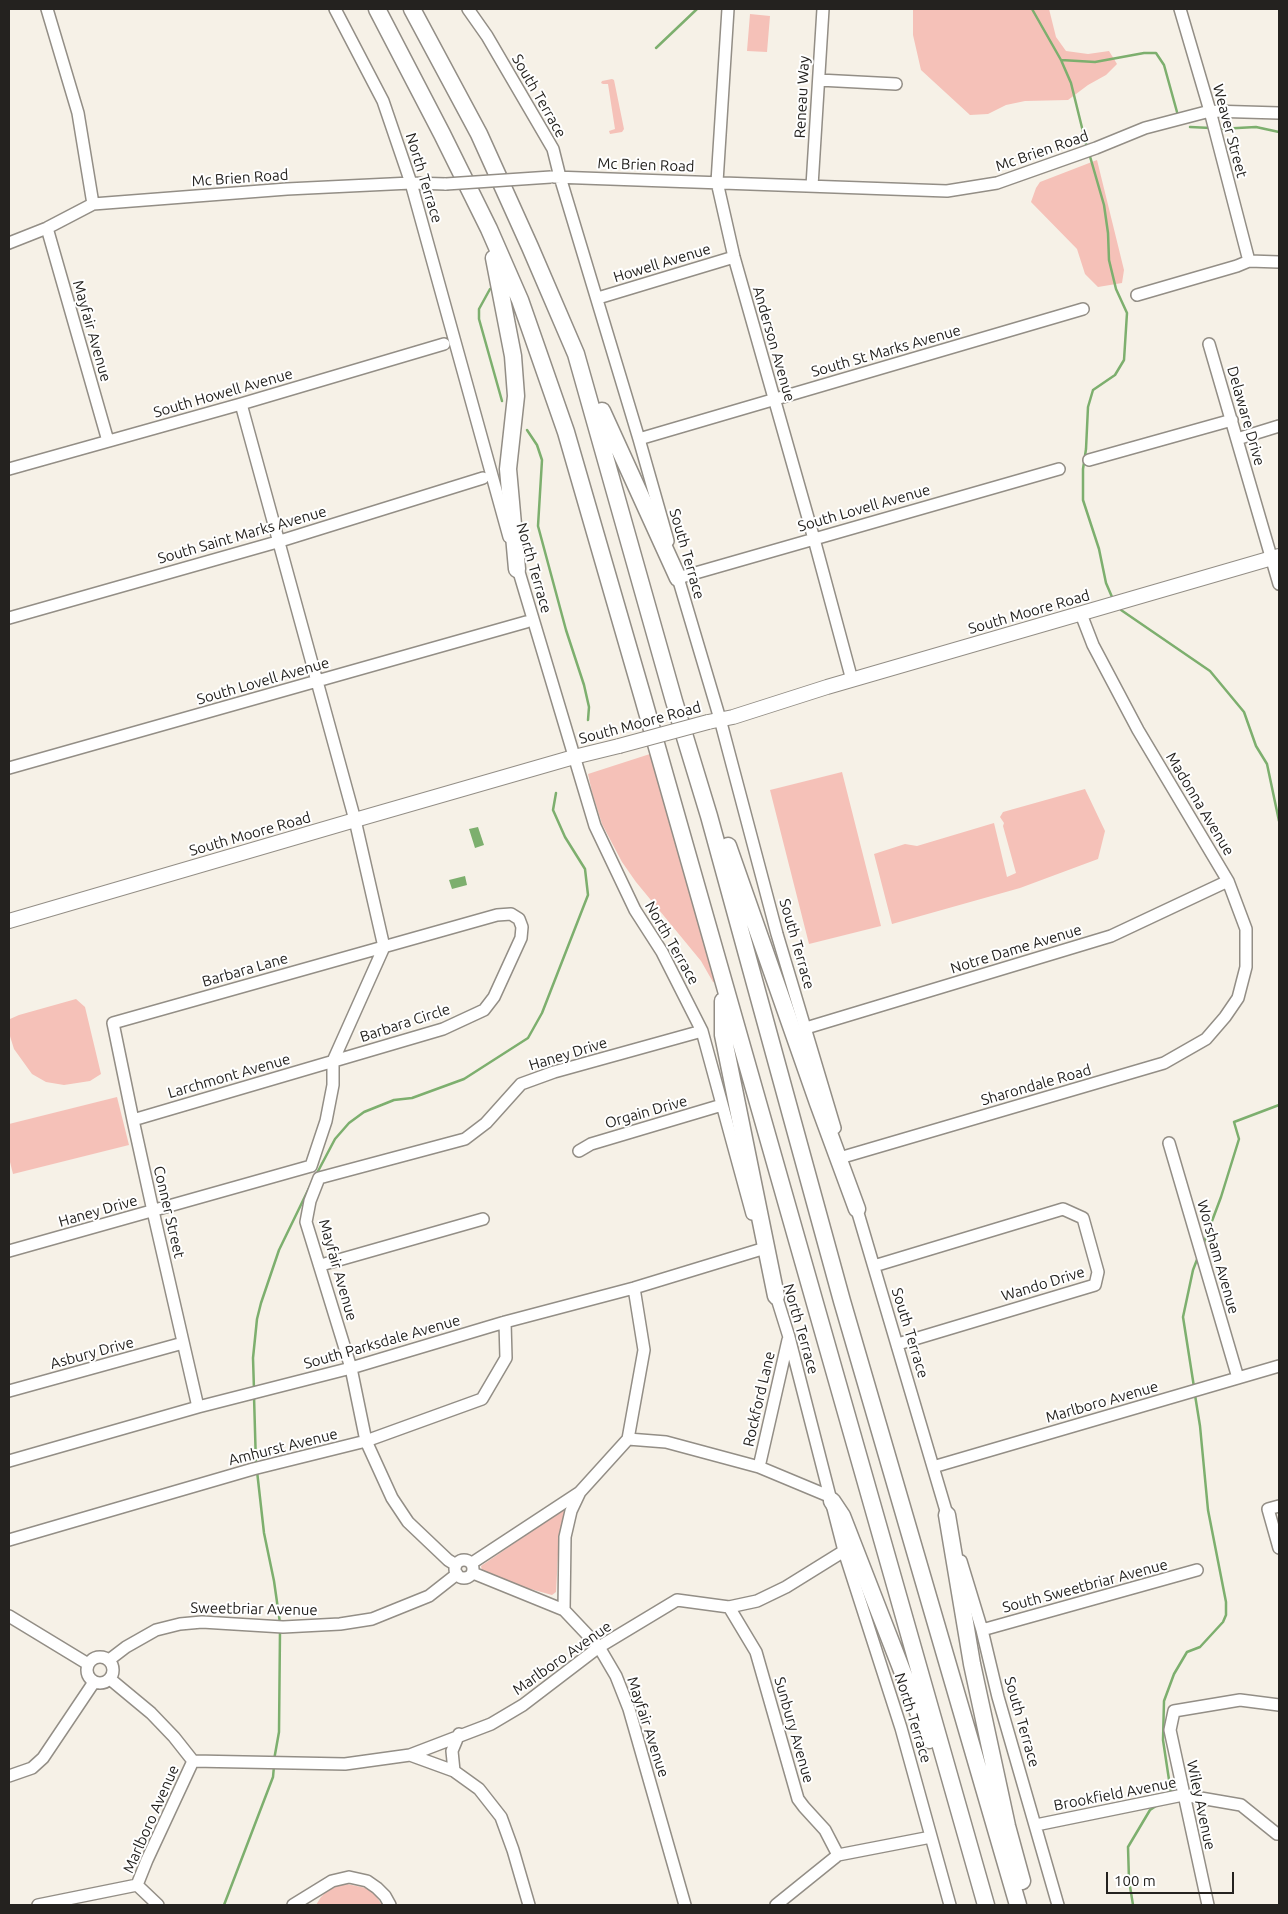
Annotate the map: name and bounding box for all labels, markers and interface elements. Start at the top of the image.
street label: South Terrace [508,51,570,141]
street label: Reneau Way [791,55,813,139]
street label: Weaver Street [1209,82,1251,180]
street label: Mc Brien Road [993,127,1091,175]
street label: North Terrace [402,131,446,225]
street label: Mc Brien Road [597,154,695,176]
street label: Mc Brien Road [191,166,289,190]
street label: Howell Avenue [611,240,713,286]
street label: Mayfair Avenue [69,278,115,384]
street label: Anderson Avenue [749,284,799,404]
street label: South St Marks Avenue [809,321,963,381]
street label: South Howell Avenue [151,364,295,422]
street label: Delaware Drive [1223,364,1269,468]
street label: South Lovell Avenue [796,480,932,536]
street label: South Saint Marks Avenue [156,502,328,568]
street label: South Terrace [665,507,709,601]
street label: North Terrace [512,521,556,615]
street label: South Moore Road [966,586,1092,638]
street label: South Lovell Avenue [195,653,331,709]
street label: South Moore Road [577,698,703,748]
street label: Madonna Avenue [1162,749,1238,859]
street label: South Moore Road [187,808,313,860]
street label: South Terrace [775,897,819,991]
street label: North Terrace [641,898,703,988]
street label: Notre Dame Avenue [948,920,1084,978]
street label: Barbara Lane [200,949,290,991]
street label: Barbara Circle [358,1000,452,1046]
street label: Haney Drive [527,1034,609,1074]
street label: Larchmont Avenue [166,1050,292,1102]
street label: Sharondale Road [979,1061,1093,1109]
street label: Orgain Drive [603,1092,689,1132]
street label: Conner Street [150,1164,188,1260]
street label: Haney Drive [57,1191,139,1231]
street label: Worsham Avenue [1193,1198,1243,1316]
street label: Mayfair Avenue [315,1217,361,1323]
street label: Wando Drive [999,1263,1087,1305]
street label: North Terrace [779,1282,823,1376]
street label: South Terrace [888,1286,932,1380]
street label: South Parksdale Avenue [302,1311,462,1373]
street label: Asbury Drive [48,1333,136,1373]
street label: Rockford Lane [739,1350,779,1448]
street label: Marlboro Avenue [1044,1377,1160,1427]
street label: Amhurst Avenue [227,1425,339,1469]
street label: South Sweetbriar Avenue [1000,1555,1170,1617]
street label: Sweetbriar Avenue [190,1599,318,1619]
street label: Marlboro Avenue [509,1617,615,1699]
street label: North Terrace [891,1671,935,1765]
street label: Mayfair Avenue [623,1674,673,1780]
street label: Sunbury Avenue [770,1675,818,1785]
street label: South Terrace [1000,1675,1044,1769]
street label: Wiley Avenue [1183,1759,1219,1851]
street label: Marlboro Avenue [119,1762,183,1876]
street label: Brookfield Avenue [1052,1773,1178,1815]
scale bar [1108,1862,1236,1894]
text: 100 m [1114,1872,1156,1889]

